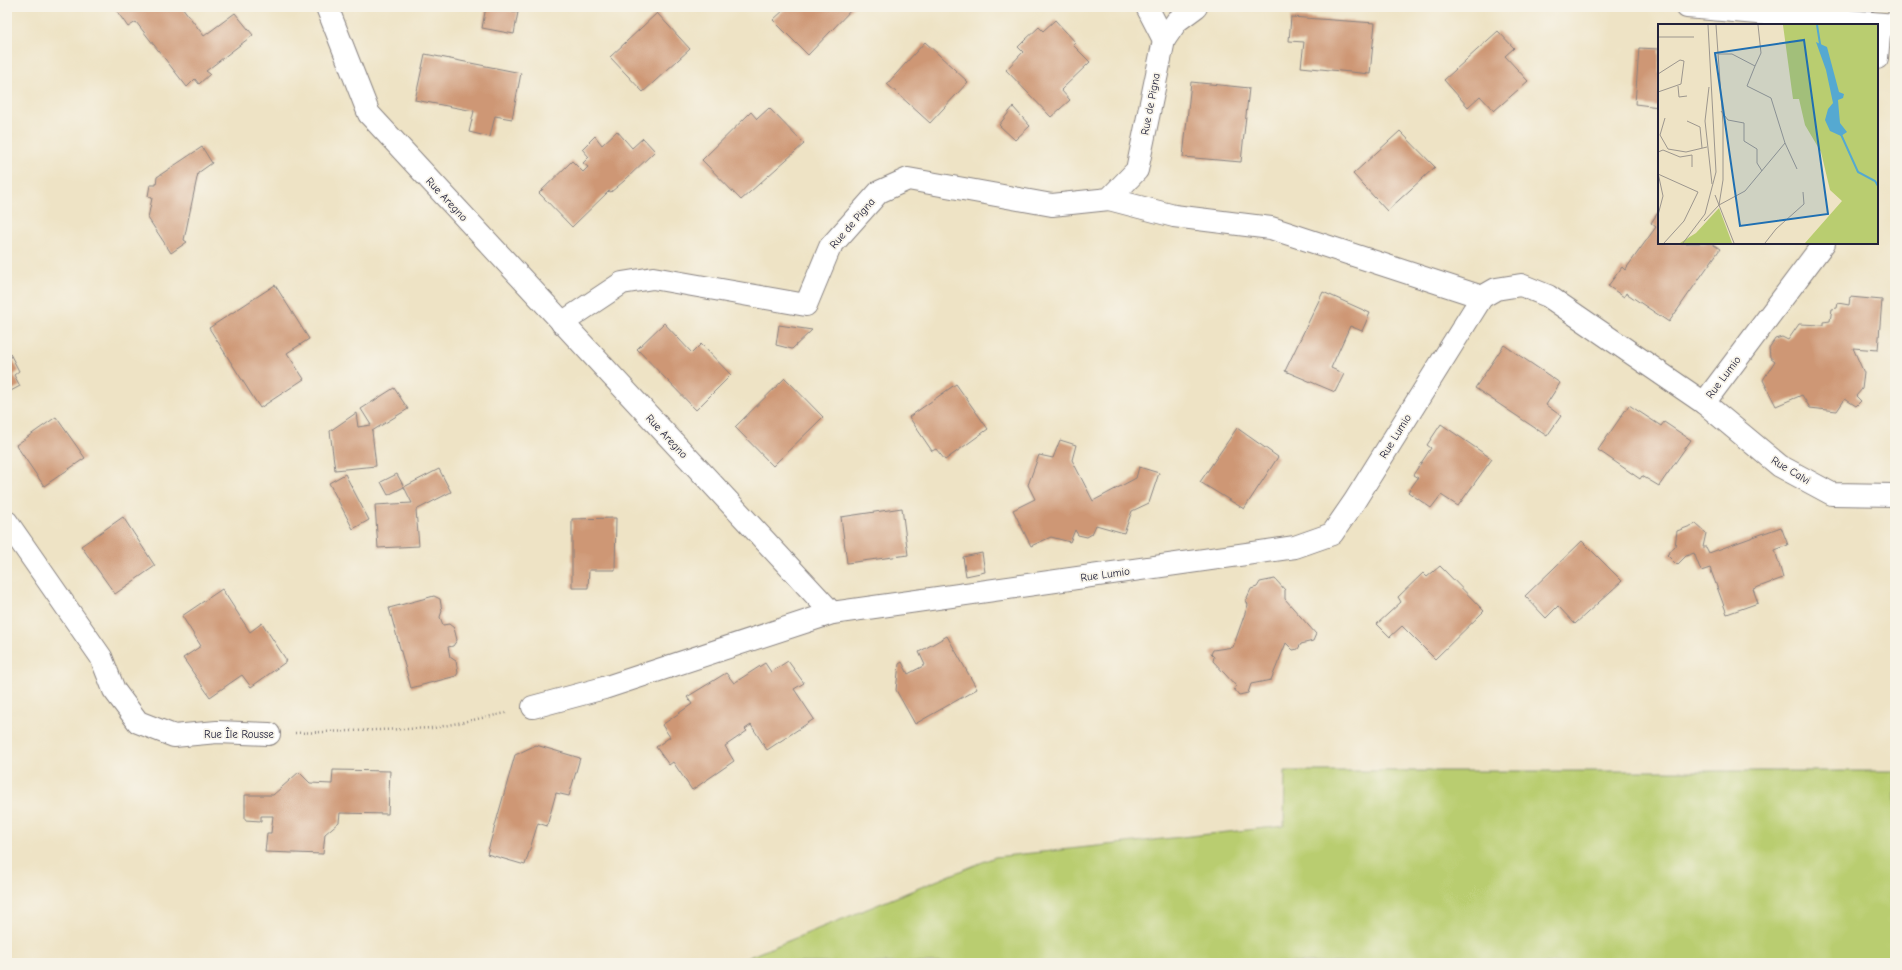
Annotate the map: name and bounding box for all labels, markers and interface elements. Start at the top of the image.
inset map [1658,24,1878,244]
street label: Rue de Pigna [1138,72,1163,136]
street label: Rue Aregno [423,175,470,224]
street label: Rue de Pigna [827,195,878,251]
street label: Rue Lumio [1703,353,1744,401]
street label: Rue Aregno [643,412,690,461]
street label: Rue Lumio [1377,412,1414,461]
street label: Rue Calvi [1769,454,1813,487]
street label: Rue Lumio [1080,565,1131,584]
street label: Rue Île Rousse [204,727,274,741]

